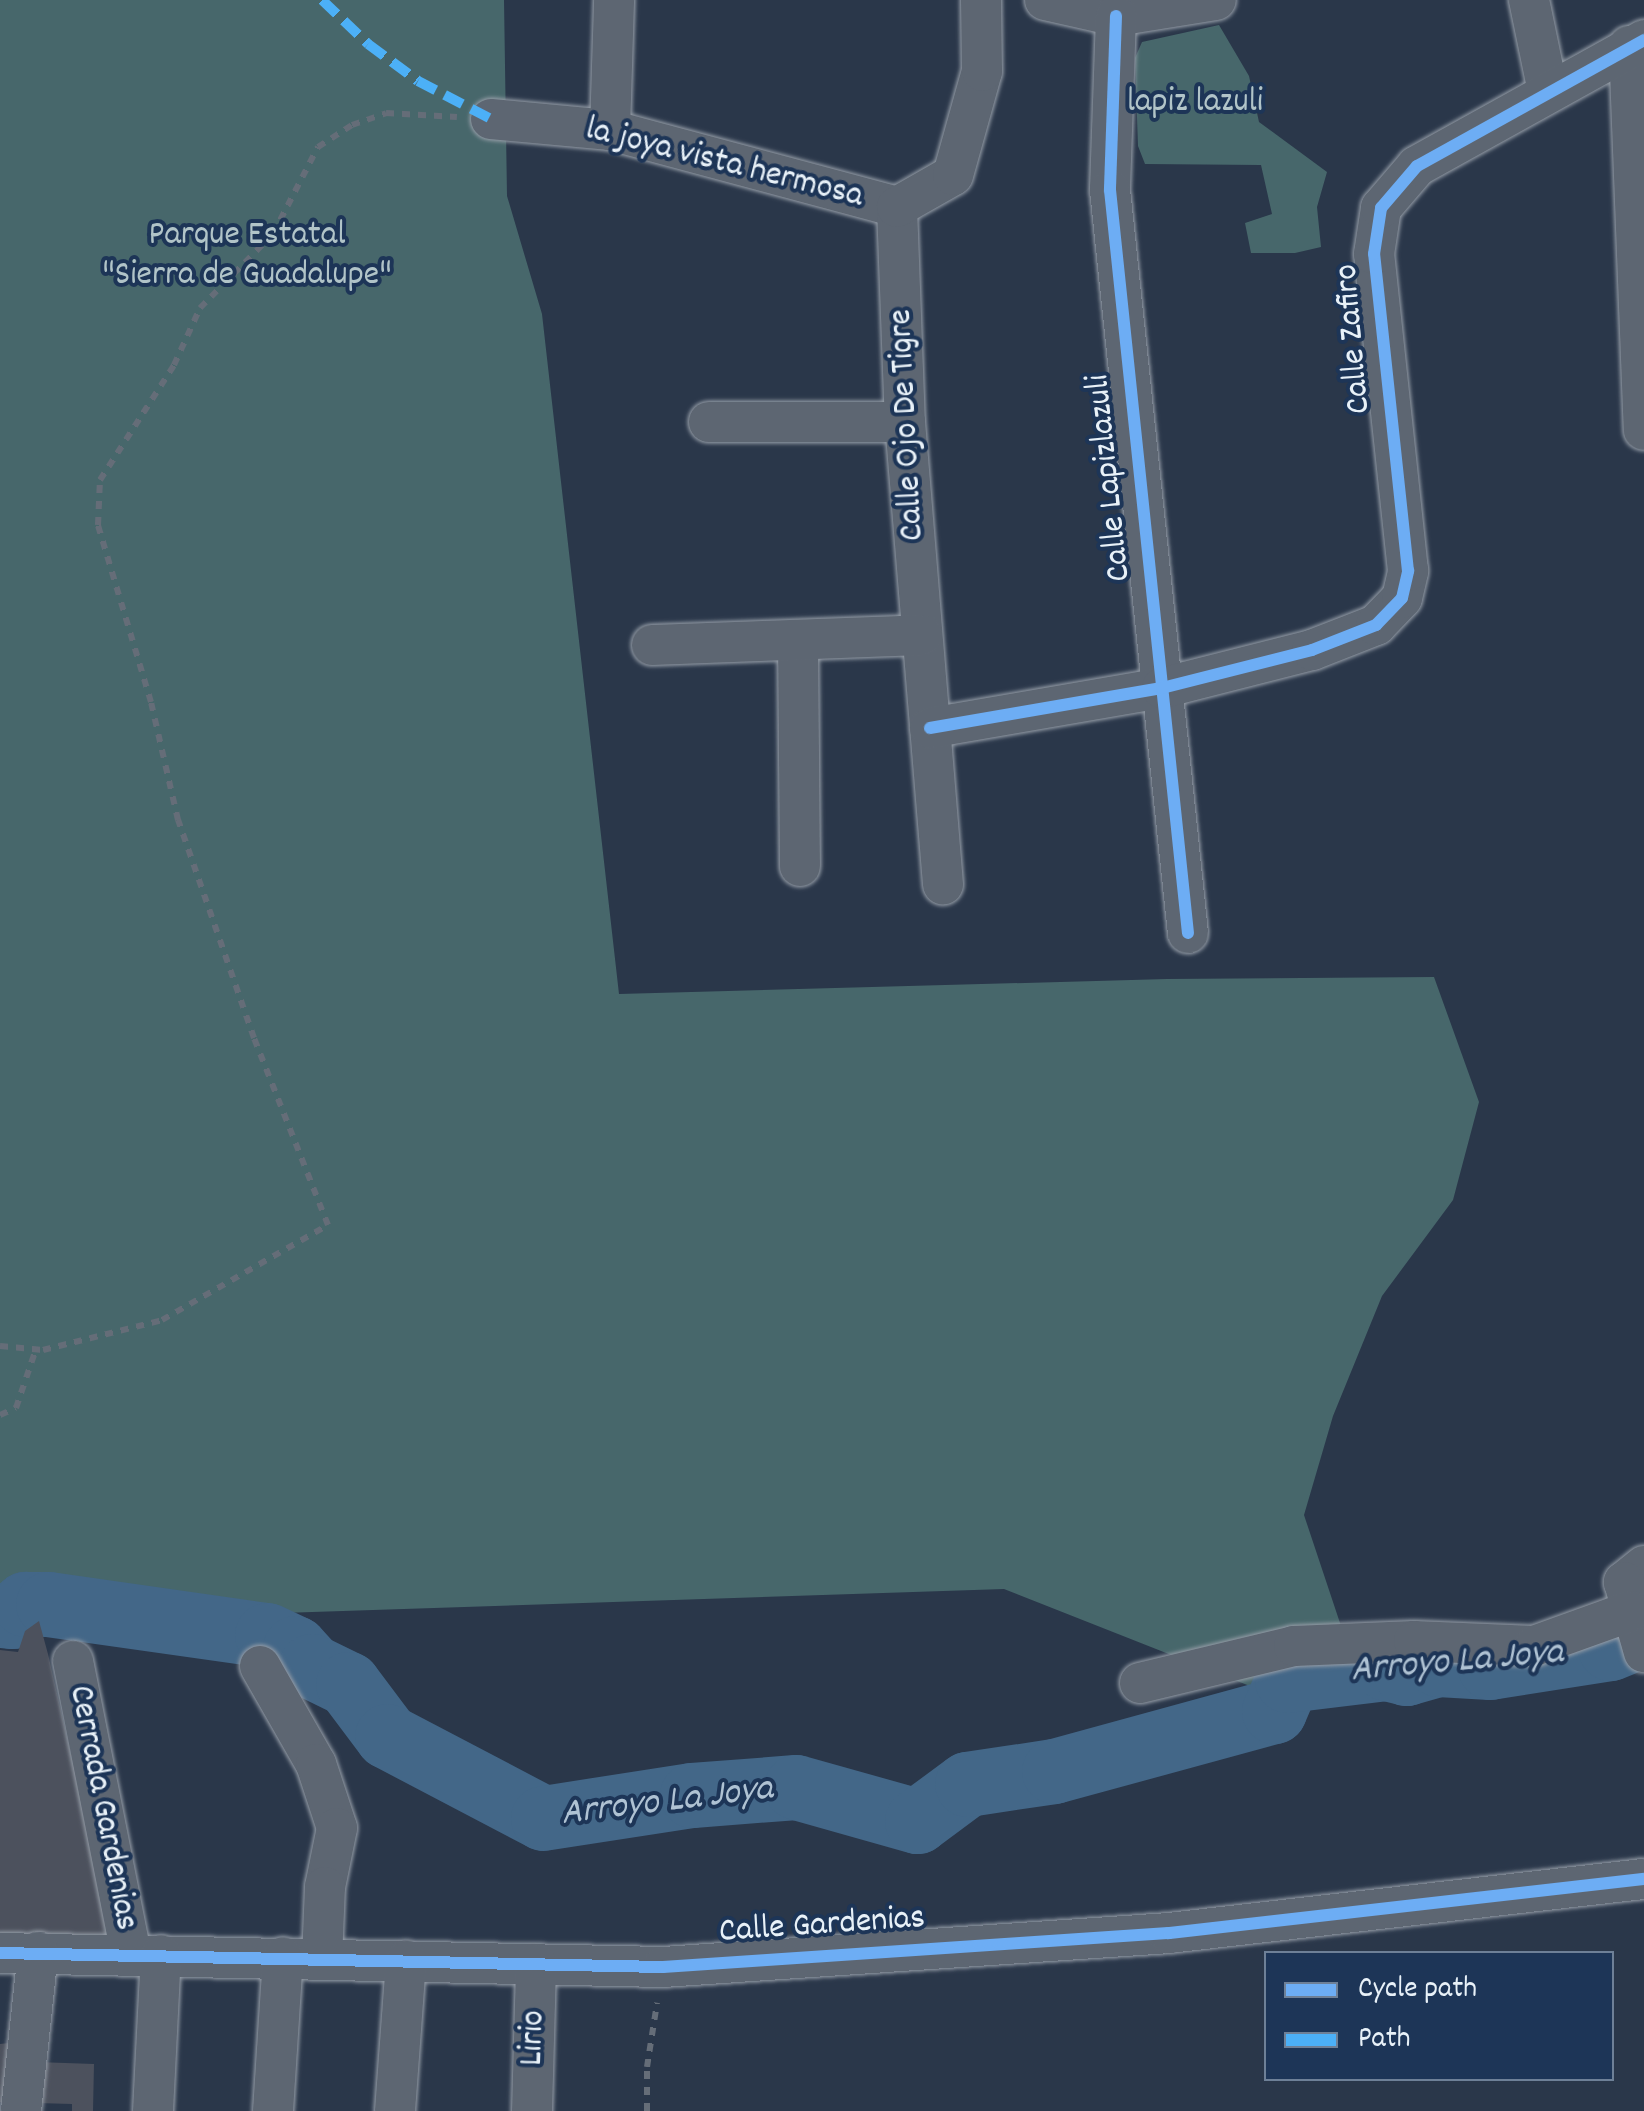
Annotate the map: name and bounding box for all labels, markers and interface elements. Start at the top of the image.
park label: lapiz lazuli [1127,82,1263,124]
street label: la joya vista hermosa [581,109,867,219]
park label: Parque Estatal "Sierra de Guadalupe" [102,215,392,297]
street label: Calle Zafiro [1327,262,1381,416]
street label: Calle Ojo De Tigre [881,308,935,542]
street label: Calle Lapizlazuli [1078,372,1142,584]
water label: Arroyo La Joya [1349,1631,1565,1695]
street label: Cerrada Gardenias [58,1682,146,1934]
water label: Arroyo La Joya [559,1767,775,1839]
street label: Calle Gardenias [718,1898,926,1954]
legend [1264,1951,1614,2081]
text: Cycle path [1358,1969,1477,2012]
street label: Lirio [512,2009,556,2067]
text: Path [1358,2019,1411,2062]

